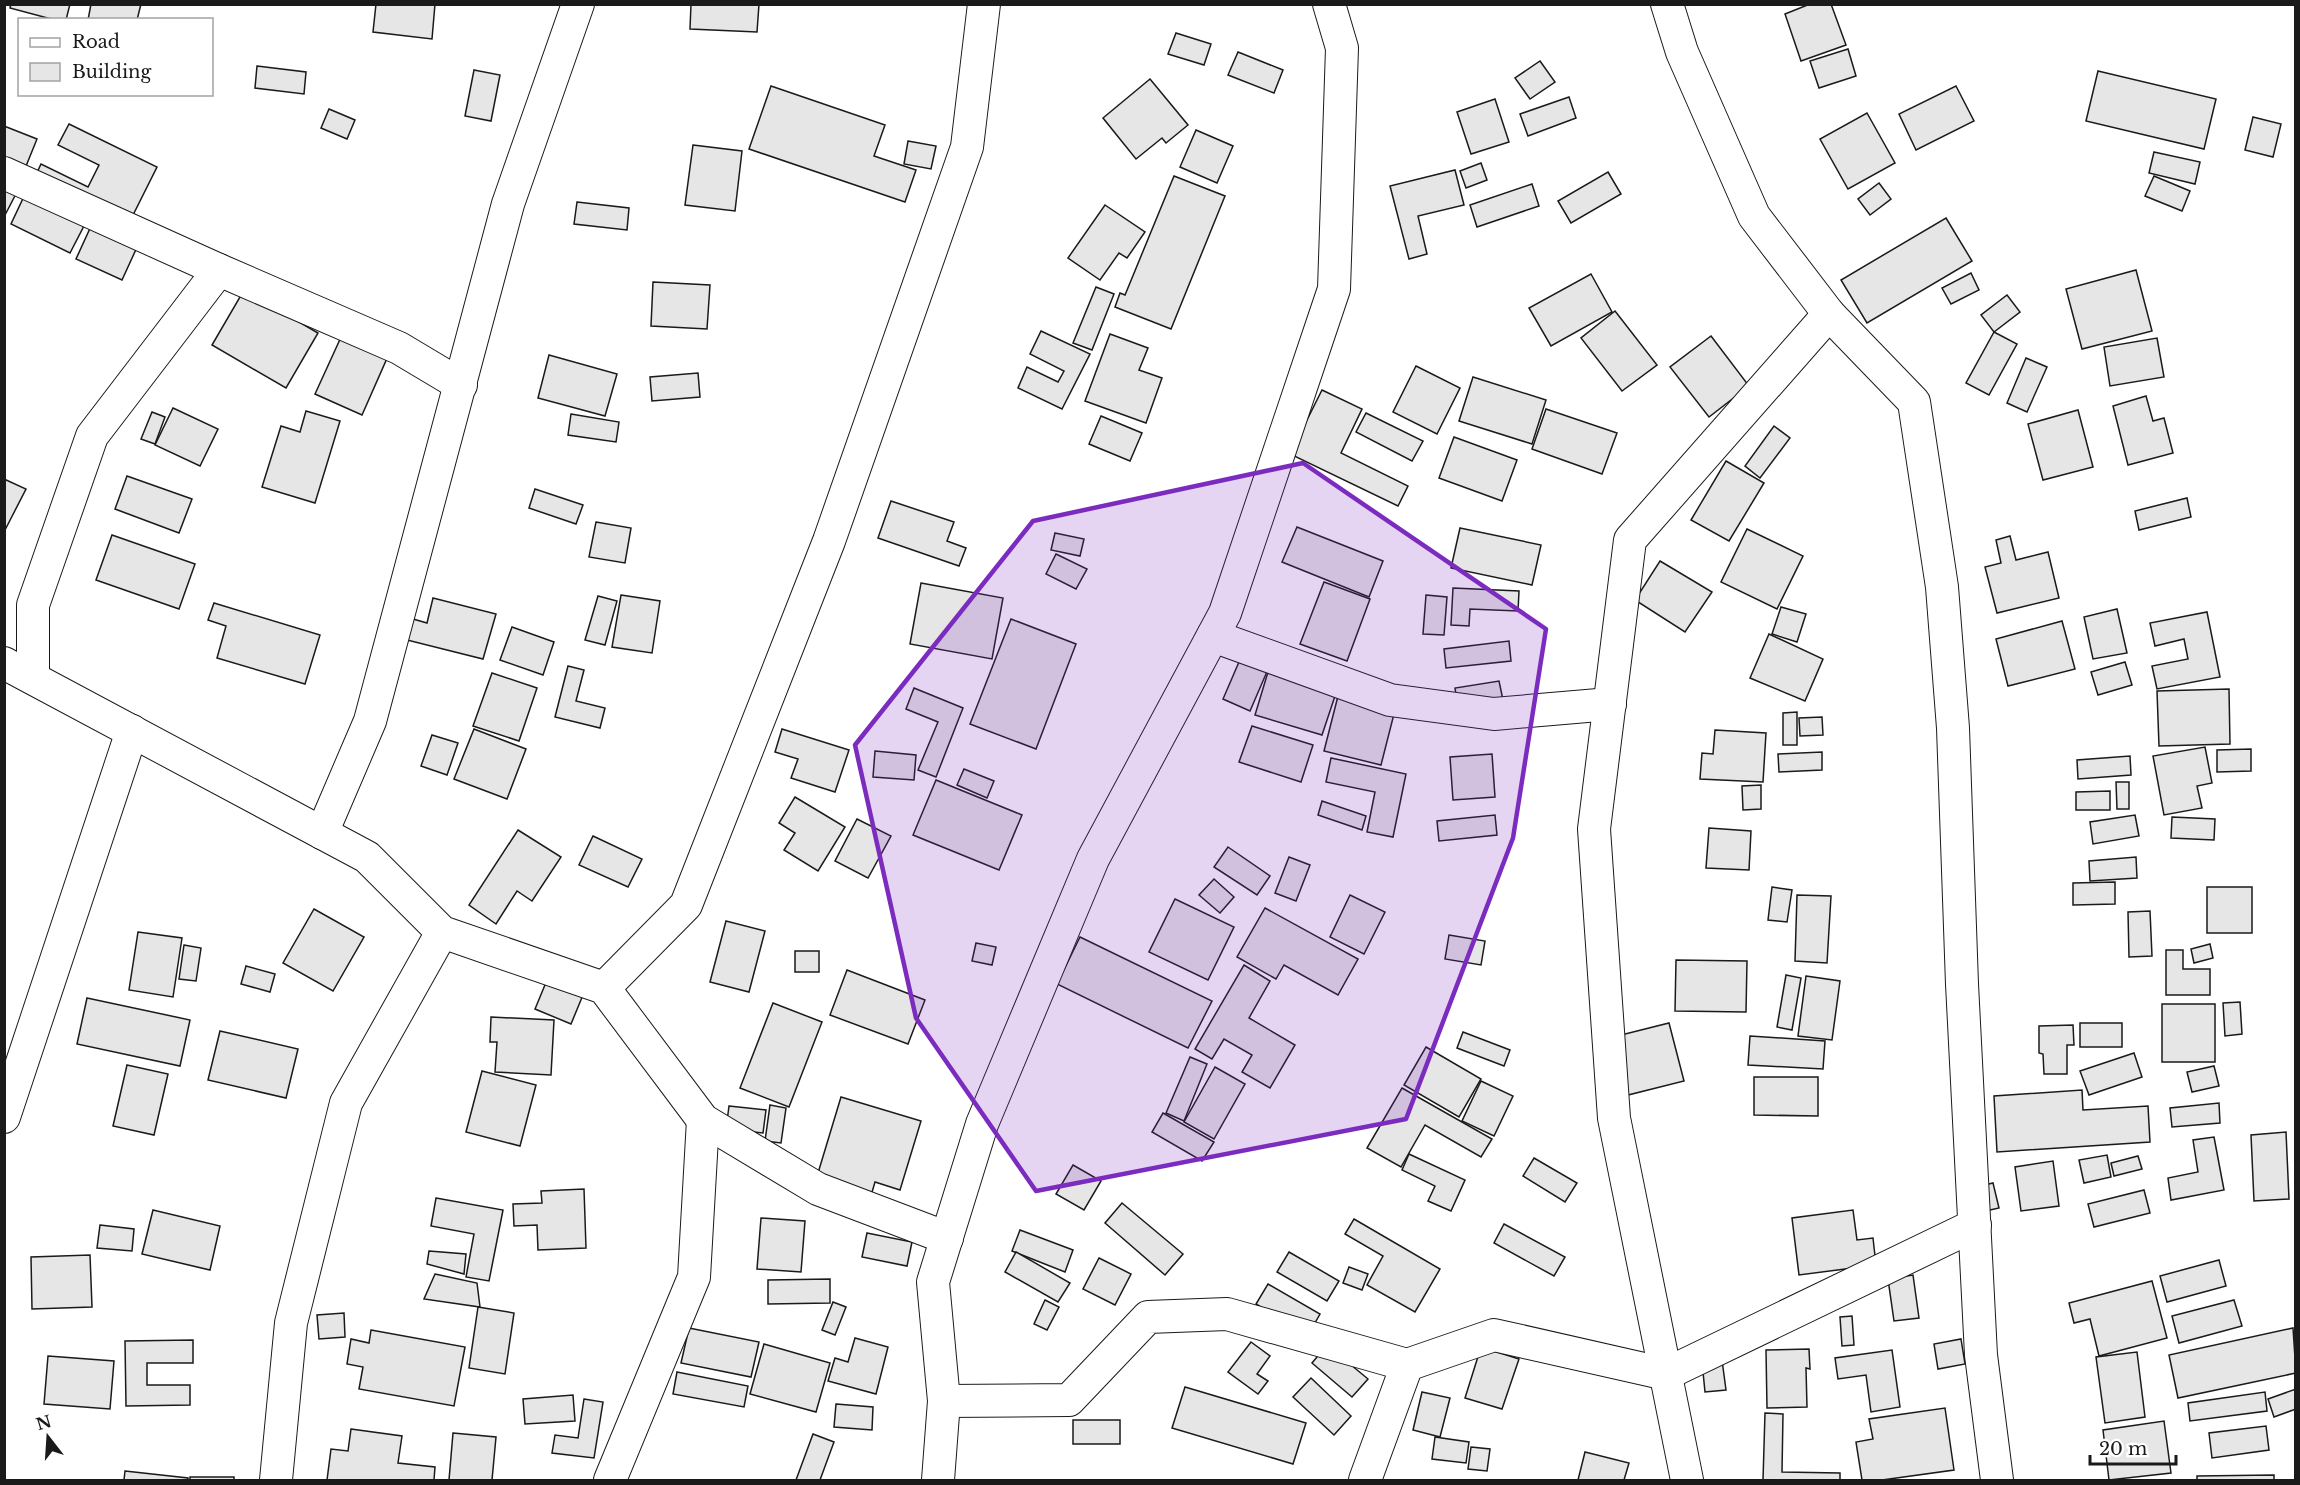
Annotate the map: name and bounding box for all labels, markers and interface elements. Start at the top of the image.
legend [18,18,213,96]
text: Road [72,31,120,53]
text: Building [72,61,151,83]
north arrow [18,1407,78,1467]
text: N [33,1411,54,1434]
scale bar [2090,1428,2176,1466]
text: 20 m [2099,1438,2147,1460]

